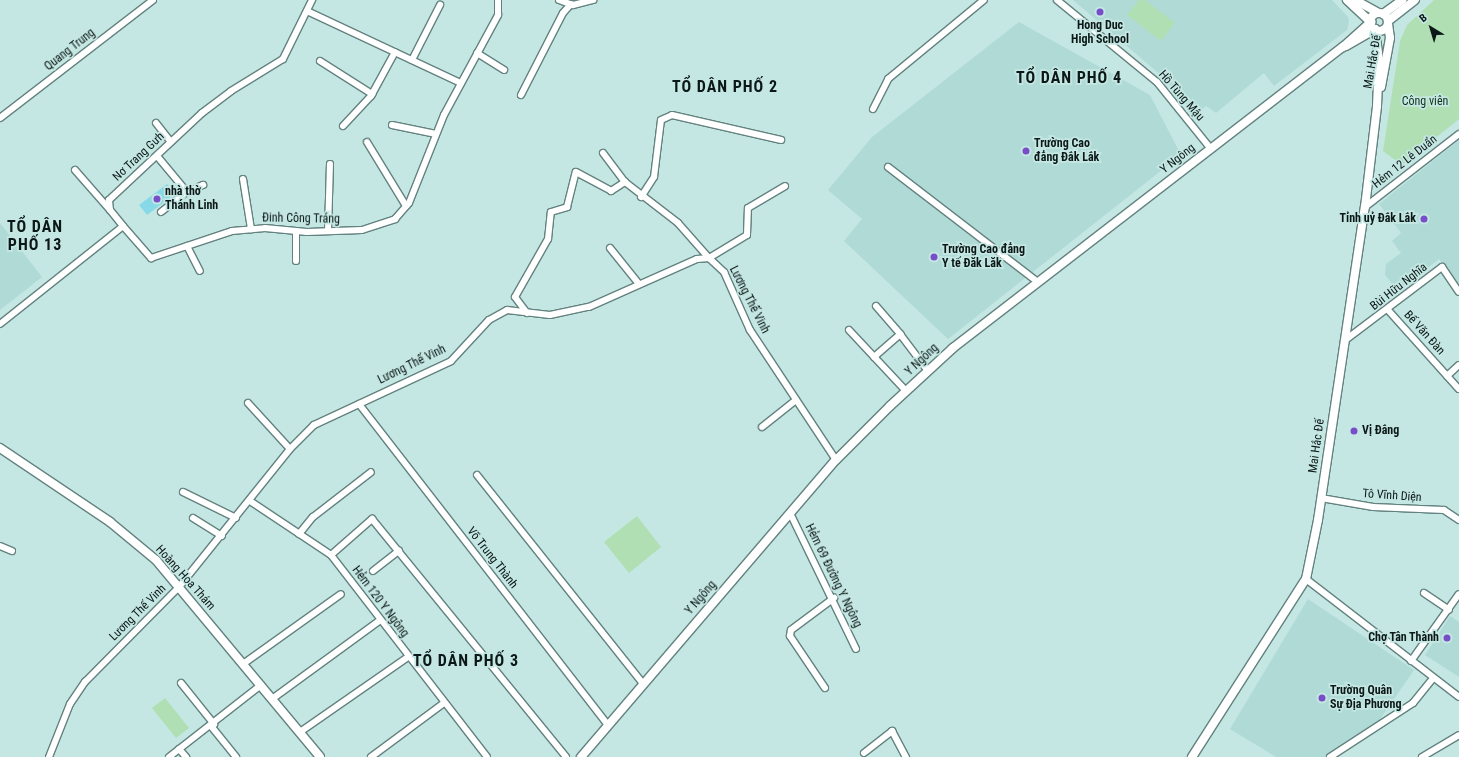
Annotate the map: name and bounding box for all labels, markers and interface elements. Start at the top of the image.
marker: Hong Duc High School [1095,7,1105,17]
north arrow [1411,8,1451,48]
text: B [1417,11,1430,25]
place label: Hong Duc High School [1071,19,1129,47]
street label: Quang Trung [42,26,98,74]
street label: Mai Hắc Đế [1361,34,1385,90]
district label: TỔ DÂN PHỐ 4 [1016,68,1122,88]
street label: Hồ Tùng Mậu [1155,68,1207,124]
district label: TỔ DÂN PHỐ 2 [672,77,778,97]
park label: Công viên [1402,95,1448,109]
street label: Nơ Trang Gưh [110,130,168,184]
street label: Hẻm 12 Lê Duẩn [1370,132,1440,192]
place label: Trường Cao đẳng Đắk Lắk [1034,137,1099,165]
street label: Y Ngông [1158,141,1198,177]
marker: Trường Cao đẳng Đắk Lắk [1021,146,1031,156]
place label: nhà thờ Thánh Linh [165,185,218,213]
marker: nhà thờ Thánh Linh [152,194,162,204]
street label: Đinh Công Tráng [262,211,340,227]
place label: Tỉnh uỷ Đắk Lắk [1340,212,1416,226]
marker: Tỉnh uỷ Đắk Lắk [1419,214,1429,224]
district label: TỔ DÂN PHỐ 13 [7,217,63,255]
place label: Trường Cao đẳng Y tế Đăk Lăk [942,243,1025,271]
marker: Trường Cao đẳng Y tế Đăk Lăk [929,252,939,262]
street label: Bùi Hữu Nghĩa [1368,260,1430,314]
street label: Lương Thế Vinh [726,264,772,336]
street label: Bế Văn Đàn [1400,308,1448,358]
street label: Y Ngông [902,341,942,379]
street label: Lương Thế Vinh [376,342,448,388]
street label: Mai Hắc Đế [1306,418,1328,474]
place label: Vị Đắng [1362,424,1399,438]
marker: Vị Đắng [1349,426,1359,436]
street label: Tô Vĩnh Diện [1362,487,1422,505]
street label: Hẻm 69 Đường Y Ngông [802,522,864,630]
street label: Võ Trung Thành [463,524,521,592]
street label: Hoàng Hoa Thám [152,543,218,613]
street label: Hẻm 120 Y Ngông [349,564,411,640]
street label: Y Ngông [682,578,720,618]
street label: Lương Thế Vinh [107,582,169,644]
place label: Chợ Tân Thành [1368,631,1439,645]
marker: Chợ Tân Thành [1442,633,1452,643]
district label: TỔ DÂN PHỐ 3 [413,651,519,671]
place label: Trường Quân Sự Địa Phương [1330,684,1401,712]
marker: Trường Quân Sự Địa Phương [1317,693,1327,703]

